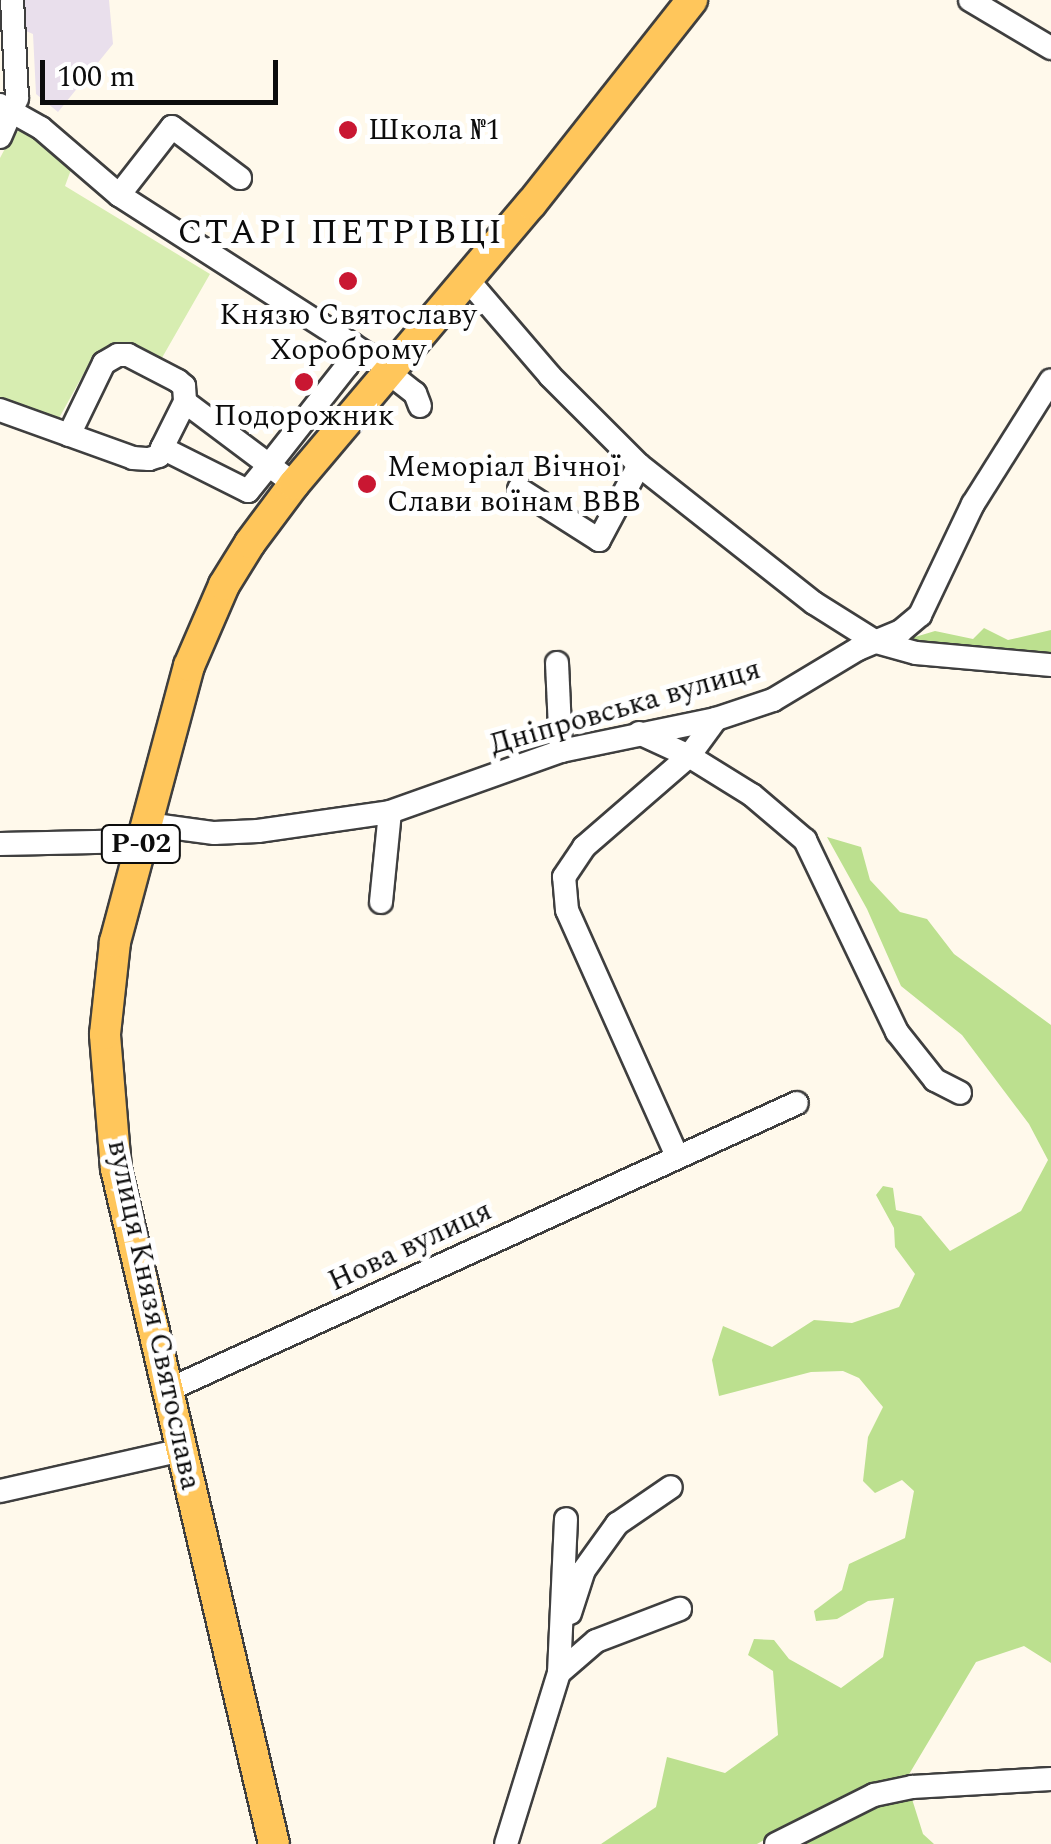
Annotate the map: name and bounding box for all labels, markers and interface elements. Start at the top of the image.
scale bar [45,40,282,102]
text: 100 m [57,54,135,100]
place label: Школа №1 [368,112,500,148]
marker: Школа №1 [337,119,359,141]
district label: СТАРІ ПЕТРІВЦІ [177,212,505,254]
marker: Князю Святославу Хороброму [337,270,359,292]
place label: Князю Святославу Хороброму [219,297,477,368]
marker: Подорожник [293,371,315,393]
place label: Подорожник [214,398,394,434]
place label: Меморіал Вічної Слави воїнам ВВВ [387,449,641,520]
marker: Меморіал Вічної Слави воїнам ВВВ [356,473,378,495]
street label: Дніпровська вулиця [485,651,765,763]
road number: Р-02 [98,821,184,867]
street label: вулиця Князя Святослава [99,1137,209,1493]
street label: Нова вулиця [323,1192,497,1300]

